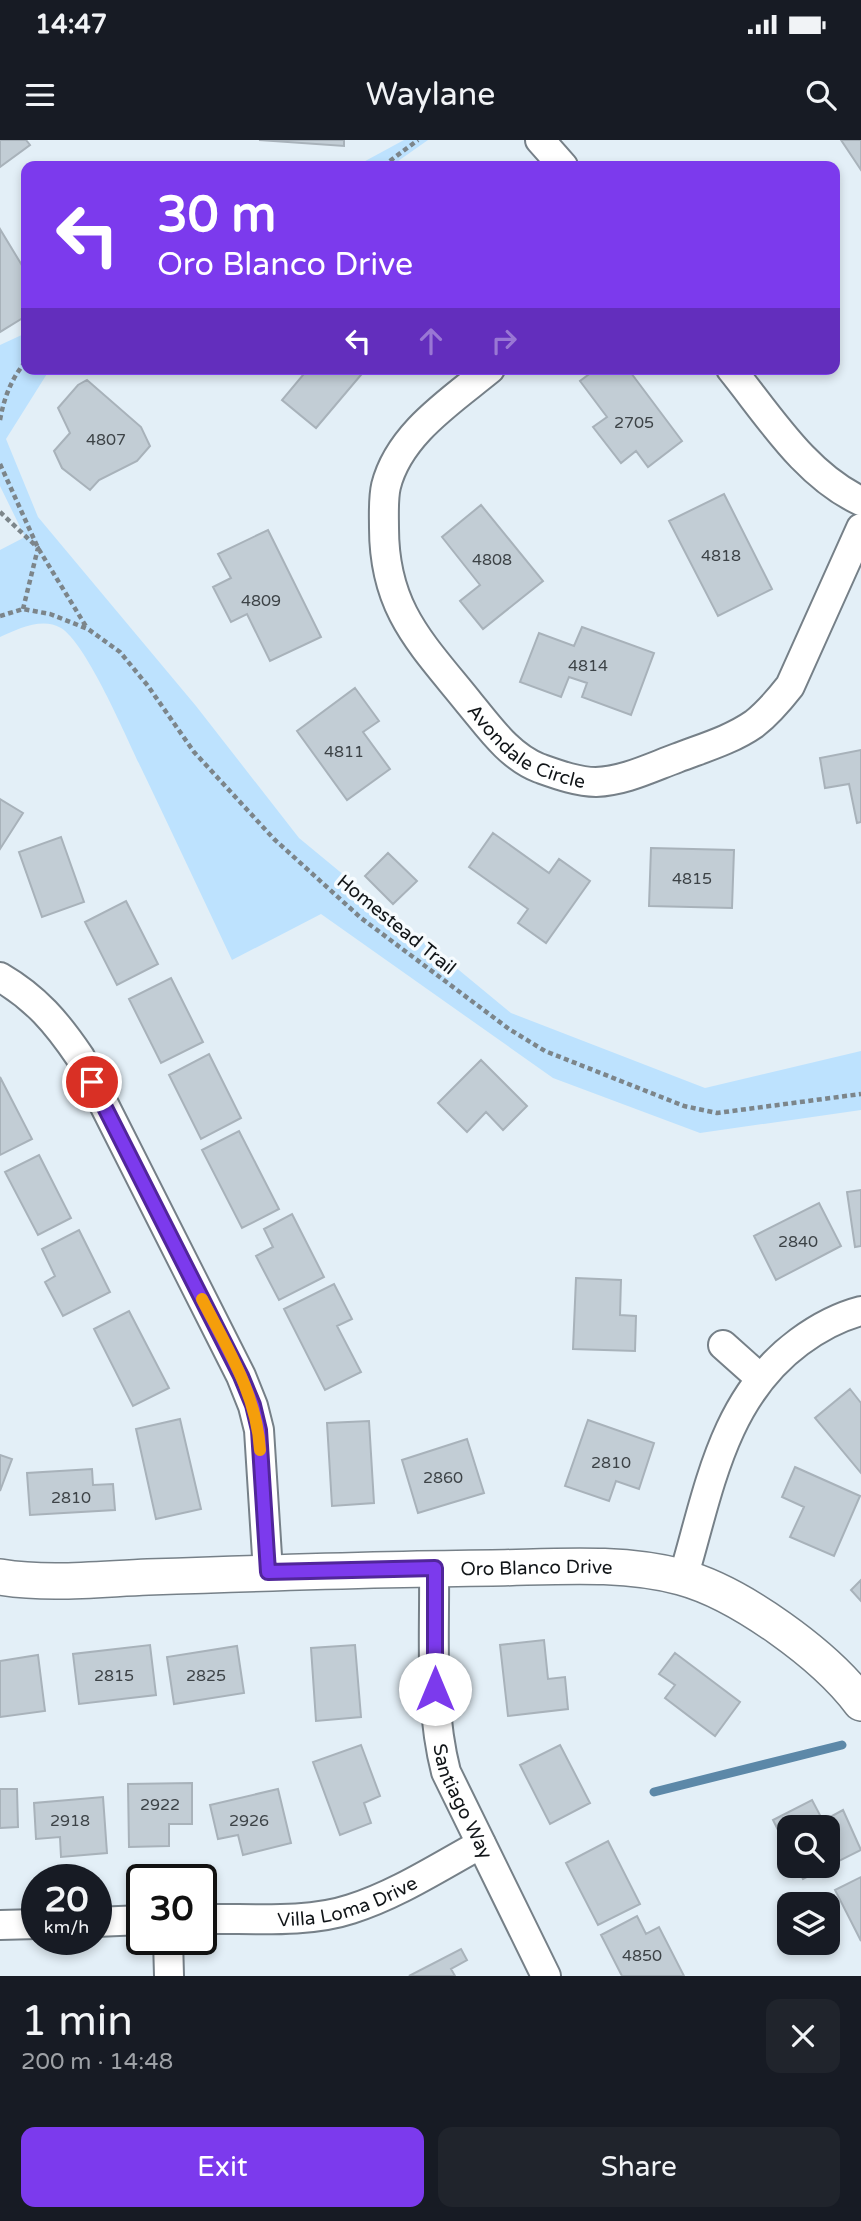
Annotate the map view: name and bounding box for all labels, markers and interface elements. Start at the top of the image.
text: 14:47 [35,9,107,40]
icon: menu [21,76,59,114]
text: Waylane [366,76,495,114]
icon: search [802,76,840,114]
text: 30 m [157,186,276,245]
icon: left [42,189,133,280]
text: Oro Blanco Drive [157,246,413,284]
icon: left [339,322,377,360]
icon: ahead [412,322,450,360]
icon: right [485,322,523,360]
house number: 2705 [614,413,654,433]
house number: 4807 [86,430,126,450]
house number: 4818 [701,546,741,566]
house number: 4808 [472,550,512,570]
house number: 4809 [241,591,281,611]
house number: 4814 [568,656,608,676]
street label: Avondale Circle [463,700,587,793]
house number: 4811 [324,742,364,762]
house number: 4815 [672,869,712,889]
street label: Homestead Trail [333,870,460,979]
pin [62,1052,122,1112]
icon: arrive [73,1063,111,1101]
house number: 2840 [778,1232,818,1252]
house number: 2810 [591,1453,631,1473]
house number: 2860 [423,1468,463,1488]
house number: 2810 [51,1488,91,1508]
street label: Oro Blanco Drive [460,1556,613,1580]
position arrow [398,1652,472,1726]
house number: 2815 [94,1666,134,1686]
house number: 2825 [186,1666,226,1686]
street label: Santiago Way [428,1742,497,1863]
house number: 2922 [140,1795,180,1815]
house number: 2918 [50,1811,90,1831]
house number: 2926 [229,1811,269,1831]
map controls [777,1815,840,1955]
button: search [777,1815,840,1878]
speed limit sign: 30 [126,1864,217,1955]
street label: Villa Loma Drive [277,1872,421,1931]
text: 20 [45,1879,88,1921]
button: layers [777,1892,840,1955]
text: km/h [44,1916,89,1938]
house number: 4850 [622,1946,662,1966]
text: 1 min [21,1996,133,2047]
button: close [766,1999,840,2073]
text: 200 m · 14:48 [21,2048,173,2076]
button: Exit [21,2127,424,2207]
button: Share [438,2127,840,2207]

